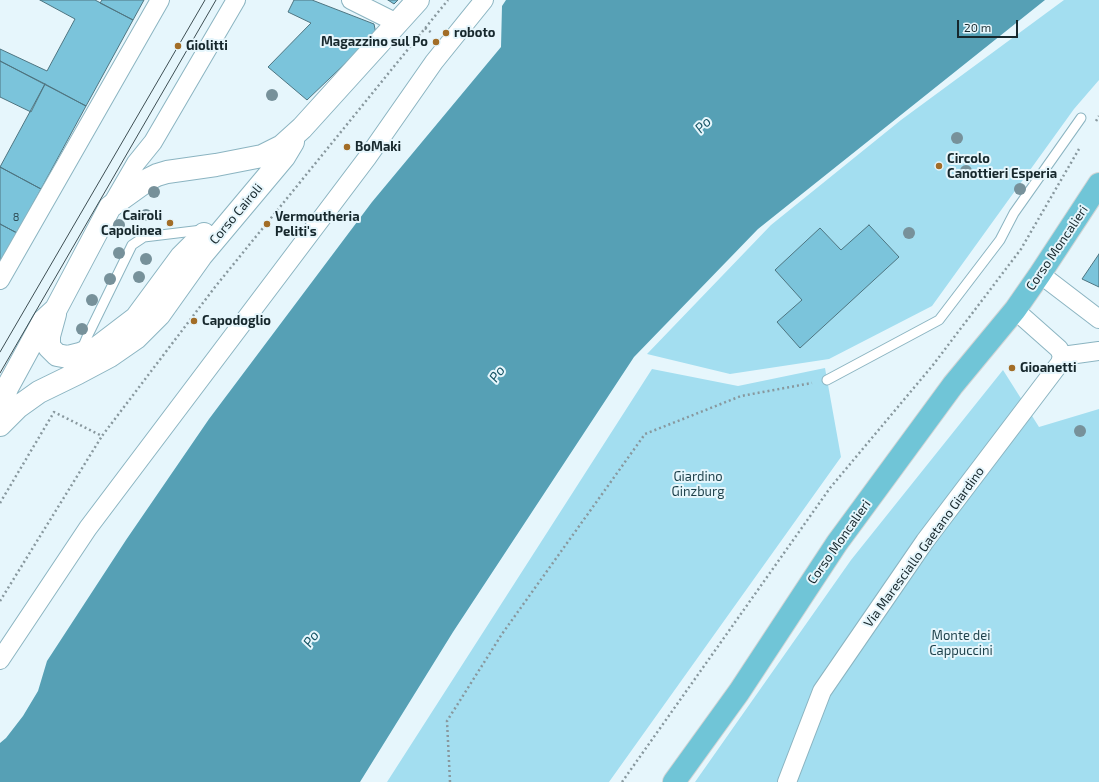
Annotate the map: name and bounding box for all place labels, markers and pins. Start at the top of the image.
place label: roboto [454,25,495,41]
marker: roboto [441,28,451,38]
place label: Magazzino sul Po [321,34,428,50]
marker: Magazzino sul Po [431,37,441,47]
place label: Giolitti [186,38,228,54]
marker: Giolitti [173,41,183,51]
place label: BoMaki [355,139,401,155]
marker: BoMaki [342,142,352,152]
place label: Circolo Canottieri Esperia [947,151,1057,182]
marker: Circolo Canottieri Esperia [934,161,944,171]
place label: Cairoli Capolinea [101,208,162,239]
place label: Vermoutheria Peliti's [275,209,360,240]
marker: Cairoli Capolinea [165,218,175,228]
marker: Vermoutheria Peliti's [262,219,272,229]
place label: Capodoglio [202,313,271,329]
marker: Capodoglio [189,316,199,326]
place label: Gioanetti [1020,360,1076,376]
marker: Gioanetti [1007,363,1017,373]

